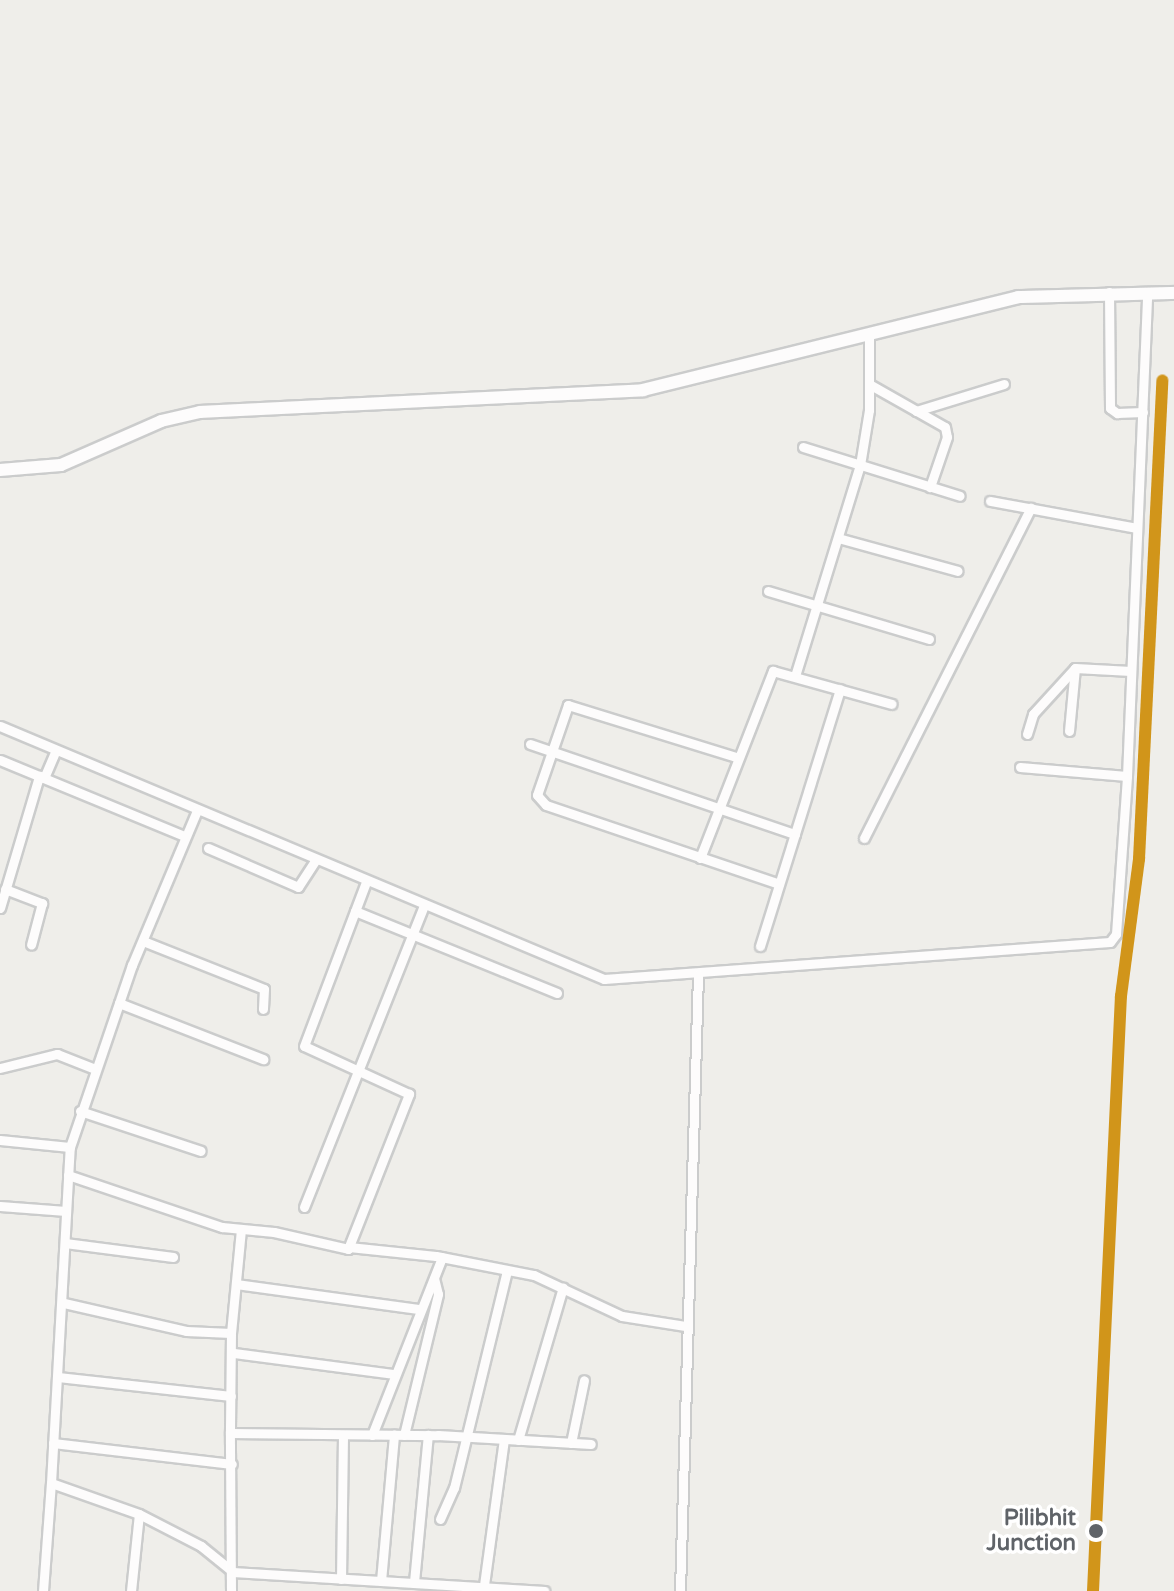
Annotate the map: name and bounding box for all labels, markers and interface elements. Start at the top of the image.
place label: Pilibhit Junction [987,1505,1076,1556]
marker: Pilibhit Junction [1083,1518,1109,1544]

